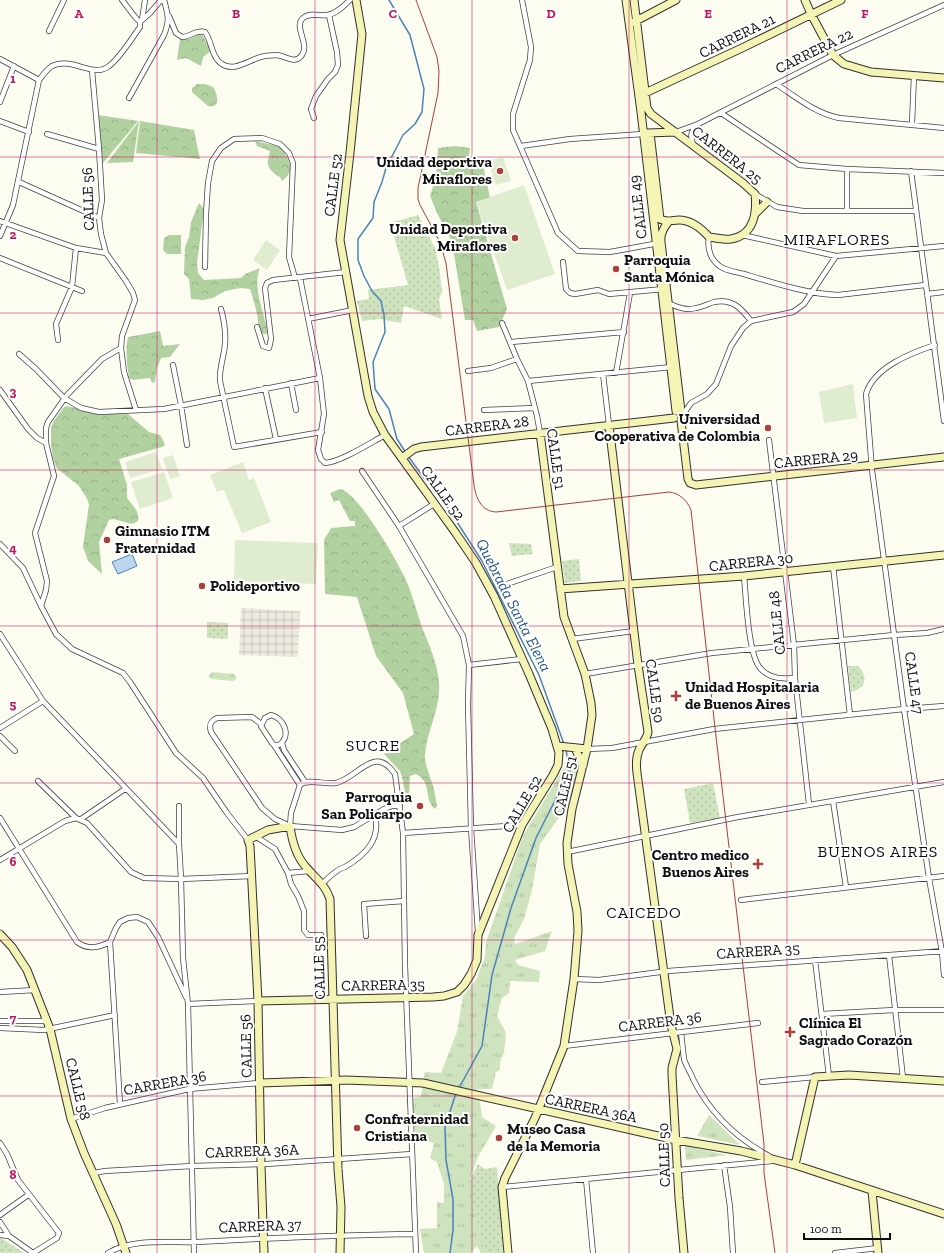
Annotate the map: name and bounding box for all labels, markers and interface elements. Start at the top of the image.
text: A [75,6,84,21]
text: B [232,6,240,21]
text: C [389,6,397,21]
text: D [546,6,556,21]
text: F [861,6,869,21]
street label: CARRERA 21 [696,10,778,62]
street label: CARRERA 22 [772,24,856,78]
text: 1 [10,71,16,86]
street label: CARRERA 25 [688,122,766,188]
street label: CALLE 52 [320,152,346,218]
place label: Unidad deportiva Miraflores [376,153,492,188]
marker: Unidad deportiva Miraflores [495,166,505,176]
street label: CALLE 56 [78,167,98,231]
street label: CALLE 49 [625,174,651,240]
place label: Unidad Deportiva Miraflores [389,220,507,255]
text: 2 [10,227,17,242]
district label: MIRAFLORES [784,230,890,249]
marker: Unidad Deportiva Miraflores [510,233,520,243]
place label: Parroquia Santa Mónica [624,251,715,286]
marker: Parroquia Santa Mónica [611,264,621,274]
text: 3 [10,384,17,399]
place label: Universidad Cooperativa de Colombia [594,410,760,445]
street label: CARRERA 28 [444,412,530,440]
marker: Universidad Cooperativa de Colombia [763,423,773,433]
street label: CALLE 51 [543,427,569,491]
street label: CARRERA 29 [773,446,859,472]
street label: CALLE 52 [417,462,469,524]
place label: Gimnasio ITM Fraternidad [115,522,210,557]
marker: Gimnasio ITM Fraternidad [102,535,112,545]
water label: Quebrada Santa Elena [472,535,556,675]
text: 4 [9,541,17,556]
street label: CARRERA 30 [708,549,794,575]
place label: Polideportivo [210,577,300,595]
marker: Polideportivo [197,581,207,591]
street label: CALLE 48 [765,590,789,656]
street label: CALLE 47 [901,651,927,715]
street label: CALLE 50 [642,658,668,724]
place label: Unidad Hospitalaria de Buenos Aires [685,678,820,713]
marker: Unidad Hospitalaria de Buenos Aires [670,690,682,702]
text: 5 [10,697,17,712]
district label: SUCRE [346,736,400,755]
street label: CALLE 51 [549,754,581,818]
street label: CALLE 52 [498,772,546,836]
place label: Parroquia San Policarpo [321,788,412,823]
marker: Parroquia San Policarpo [415,801,425,811]
district label: BUENOS AIRES [818,842,938,861]
place label: Centro medico Buenos Aires [652,846,749,881]
text: 6 [10,854,17,869]
marker: Centro medico Buenos Aires [752,858,764,870]
district label: CAICEDO [606,903,682,922]
street label: CALLE 55 [309,936,329,1000]
street label: CARRERA 35 [716,939,801,963]
street label: CARRERA 35 [341,975,425,995]
street label: CARRERA 36 [617,1008,703,1036]
text: 7 [10,1011,17,1026]
street label: CALLE 56 [236,1014,256,1078]
place label: Clínica El Sagrado Corazón [799,1014,913,1049]
marker: Clínica El Sagrado Corazón [784,1026,796,1038]
street label: CALLE 58 [62,1056,94,1122]
street label: CARRERA 36 [122,1067,208,1099]
street label: CARRERA 36A [543,1089,639,1127]
place label: Confraternidad Cristiana [365,1110,469,1145]
place label: Museo Casa de la Memoria [507,1120,601,1155]
marker: Confraternidad Cristiana [352,1123,362,1133]
street label: CALLE 50 [654,1123,674,1187]
marker: Museo Casa de la Memoria [494,1133,504,1143]
street label: CARRERA 36A [205,1140,299,1162]
text: 8 [9,1167,17,1182]
scale bar [804,1215,890,1241]
street label: CARRERA 37 [218,1216,302,1236]
text: 100 m [810,1222,842,1236]

